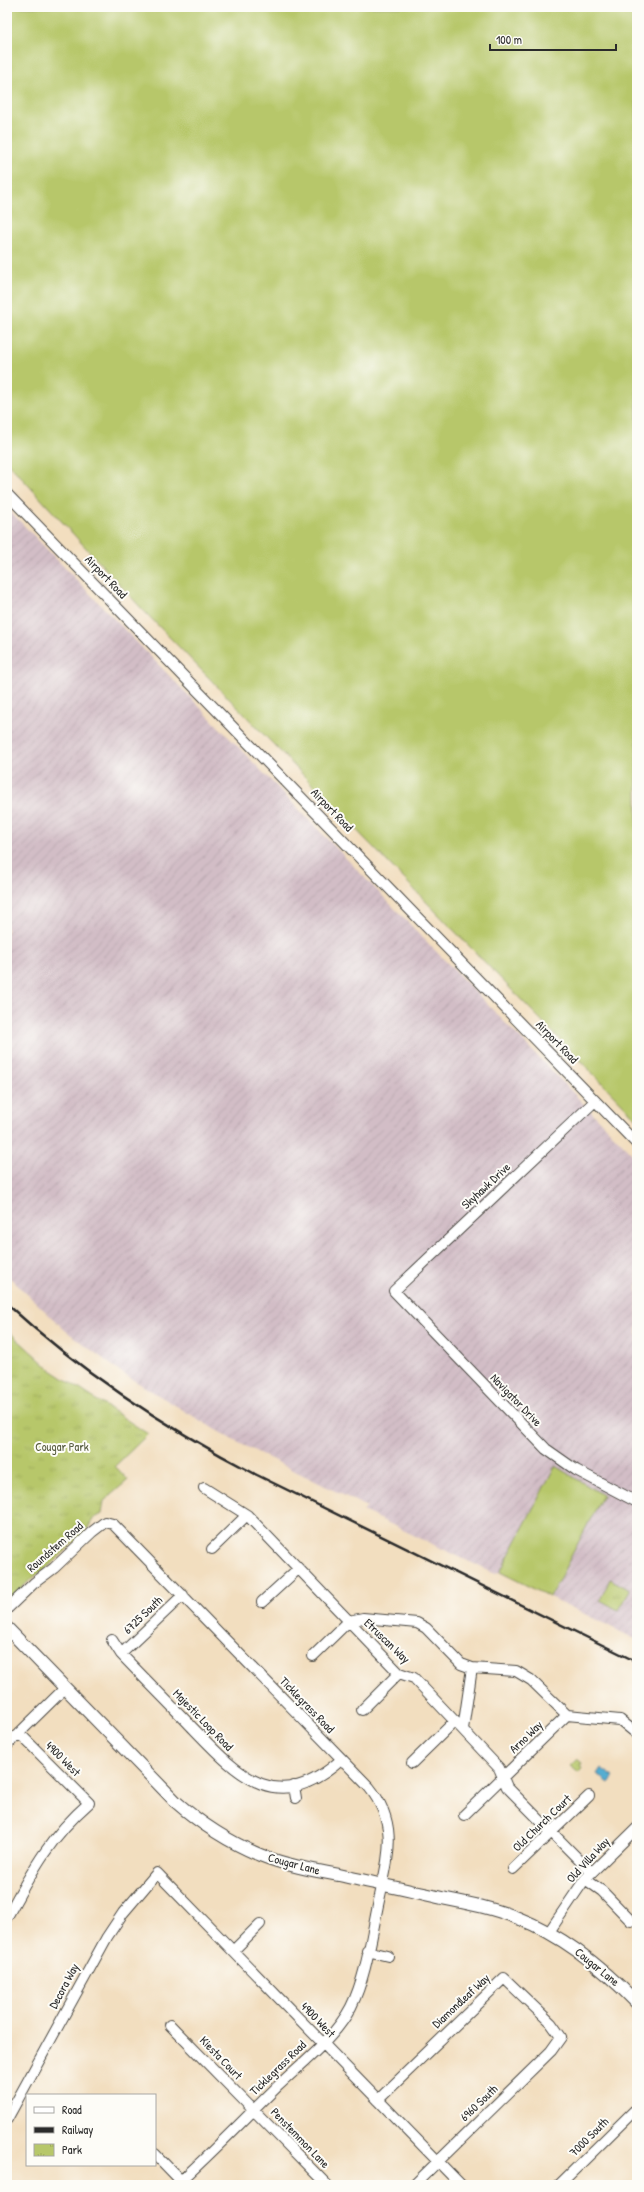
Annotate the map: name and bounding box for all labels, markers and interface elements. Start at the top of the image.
scale bar [490,26,616,52]
text: 100 m [496,31,522,48]
street label: Airport Road [81,551,132,602]
street label: Airport Road [307,784,358,835]
street label: Airport Road [532,1016,583,1067]
street label: Skyhawk Drive [457,1158,514,1213]
street label: Navigator Drive [487,1369,546,1430]
park label: Cougar Park [35,1438,89,1455]
street label: Roundstem Road [23,1517,87,1576]
street label: 6725 South [119,1592,166,1638]
street label: Etruscan Way [361,1614,414,1667]
street label: Ticklegrass Road [276,1673,339,1737]
street label: Majestic Loop Road [169,1685,237,1755]
street label: Arno Way [505,1716,546,1757]
street label: 4900 West [42,1737,85,1781]
street label: Old Church Court [508,1790,575,1855]
street label: Old Villa Way [562,1833,613,1886]
street label: Cougar Lane [266,1848,322,1879]
street label: Cougar Lane [571,1943,623,1990]
street label: Decora Way [44,1960,83,2011]
street label: Diamondleaf Way [428,1969,493,2032]
street label: 4900 West [297,1998,340,2042]
street label: Kiesta Court [196,2032,247,2084]
street label: Ticklegrass Road [246,2036,310,2099]
street label: 6960 South [456,2080,501,2125]
legend [26,2094,156,2166]
text: Road [62,2101,82,2118]
street label: Penstemmon Lane [267,2104,334,2172]
street label: 7000 South [565,2113,612,2160]
text: Railway [62,2121,93,2138]
text: Park [62,2141,82,2158]

